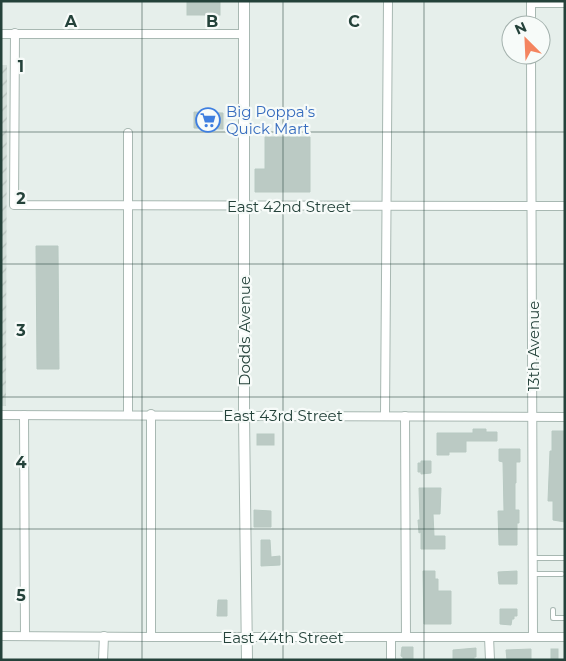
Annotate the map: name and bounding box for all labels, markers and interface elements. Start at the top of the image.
text: A [64,12,78,31]
text: B [206,12,218,31]
text: C [348,12,360,31]
north arrow [501,15,551,65]
text: N [512,18,530,39]
text: 1 [18,57,24,76]
place label: Big Poppa's Quick Mart [226,102,315,138]
supermarket icon: Big Poppa's Quick Mart [195,107,221,133]
text: 2 [16,189,26,208]
street label: East 42nd Street [227,197,351,216]
street label: Dodds Avenue [235,276,254,386]
street label: 13th Avenue [524,301,543,391]
text: 3 [15,321,26,340]
street label: East 43rd Street [223,406,343,425]
text: 4 [15,453,27,472]
text: 5 [16,586,26,605]
street label: East 44th Street [222,628,344,647]

